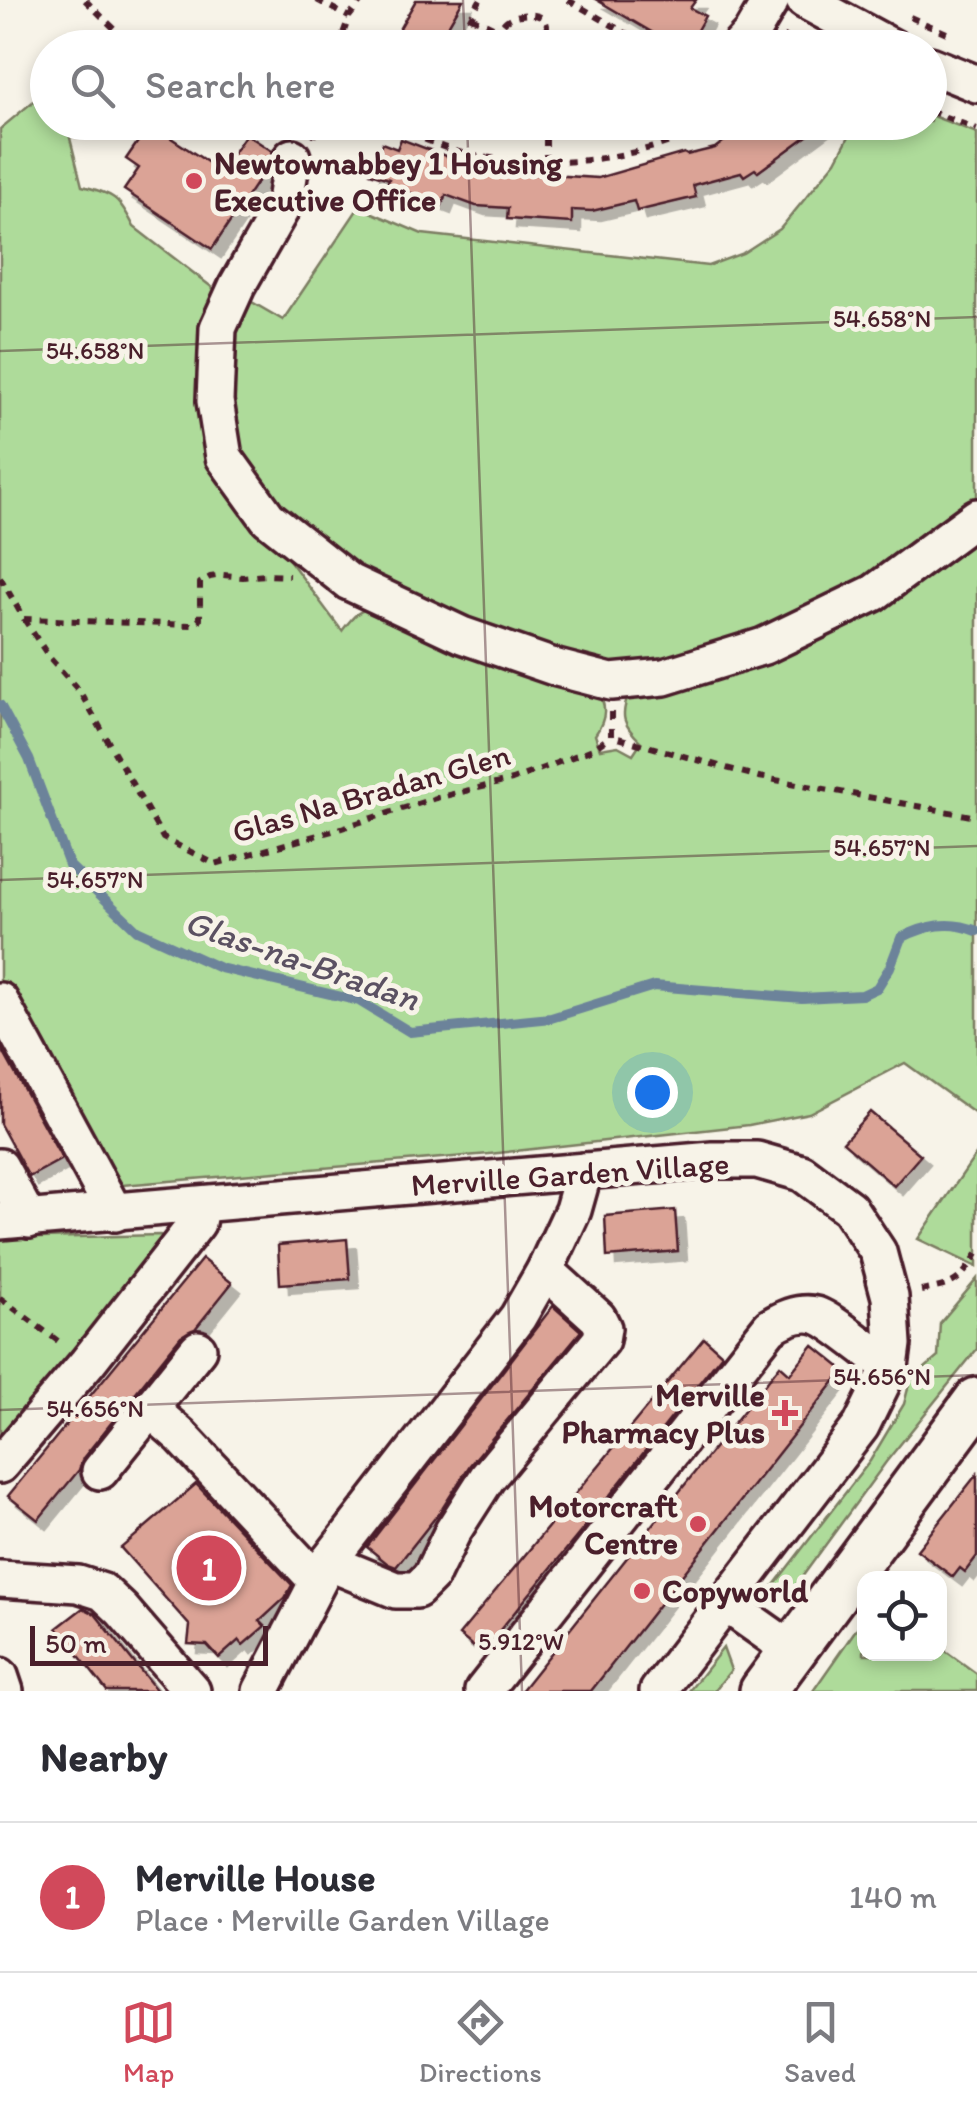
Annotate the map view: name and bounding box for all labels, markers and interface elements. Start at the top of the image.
search box [30,30,947,140]
icon: search [65,58,120,113]
text: Search here [145,62,336,108]
place label: Newtownabbey 1 Housing Executive Office [214,144,563,219]
marker: Newtownabbey 1 Housing Executive Office [183,170,205,192]
text: 54.658°N [833,303,931,333]
text: 54.658°N [46,335,144,365]
street label: Glas Na Bradan Glen [228,735,514,851]
text: 54.657°N [833,832,931,862]
text: 54.657°N [46,864,144,894]
water label: Glas-na-Bradan [180,900,426,1020]
your location [627,1067,678,1118]
street label: Merville Garden Village [410,1144,730,1204]
text: 54.656°N [833,1361,931,1391]
place label: Merville Pharmacy Plus [562,1376,765,1451]
text: 54.656°N [46,1393,144,1423]
marker: Merville Pharmacy Plus [774,1402,796,1424]
place label: Motorcraft Centre [528,1487,678,1562]
marker: Motorcraft Centre [687,1513,709,1535]
pin: 1 [176,1530,242,1606]
map controls [857,1571,947,1661]
button: locate [857,1571,947,1661]
place label: Copyworld [662,1572,809,1610]
marker: Copyworld [631,1580,653,1602]
scale bar [30,1621,268,1666]
text: 50 m [45,1626,107,1660]
text: 5.912°W [478,1626,564,1656]
text: Nearby [40,1731,167,1782]
text: Merville House [135,1855,376,1901]
text: 1 [65,1878,80,1916]
text: 140 m [849,1878,937,1916]
text: Place · Merville Garden Village [135,1901,550,1939]
tab: Map [121,1995,176,2089]
tab: Directions [419,1995,542,2089]
tab: Saved [784,1995,856,2089]

